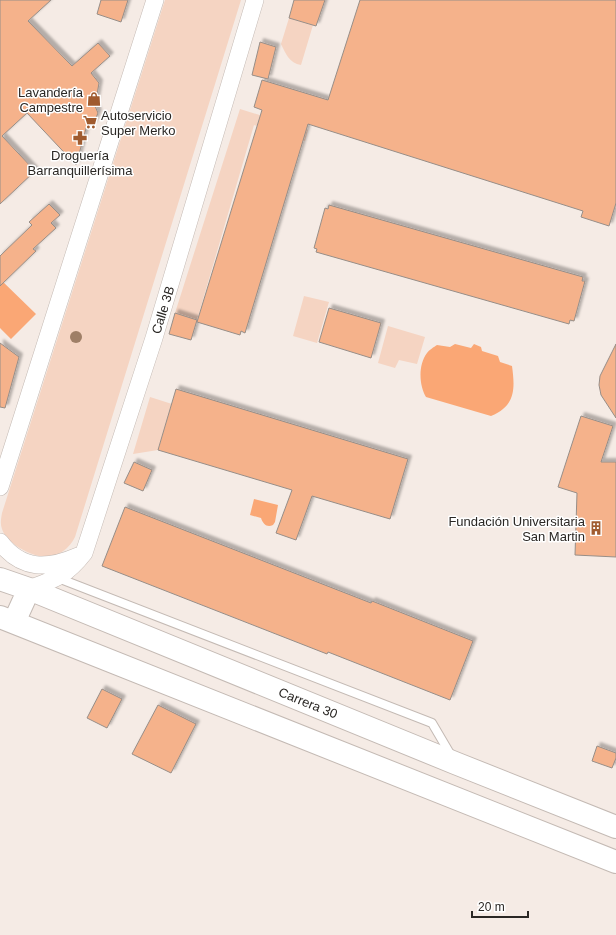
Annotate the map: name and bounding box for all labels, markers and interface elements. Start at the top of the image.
place label: Lavandería Campestre [18,85,84,115]
shop icon: Lavandería Campestre [86,91,102,107]
place label: Autoservicio Super Merko [101,108,175,138]
supermarket icon: Autoservicio Super Merko [82,114,98,130]
pharmacy icon: Droguería Barranquillerísima [72,130,88,146]
place label: Droguería Barranquillerísima [28,148,133,178]
street label: Calle 3B [149,284,177,336]
place label: Fundación Universitaria San Martin [448,514,586,544]
building icon: Fundación Universitaria San Martin [588,520,604,536]
street label: Carrera 30 [276,684,340,722]
scale bar [472,893,528,919]
text: 20 m [478,900,505,914]

